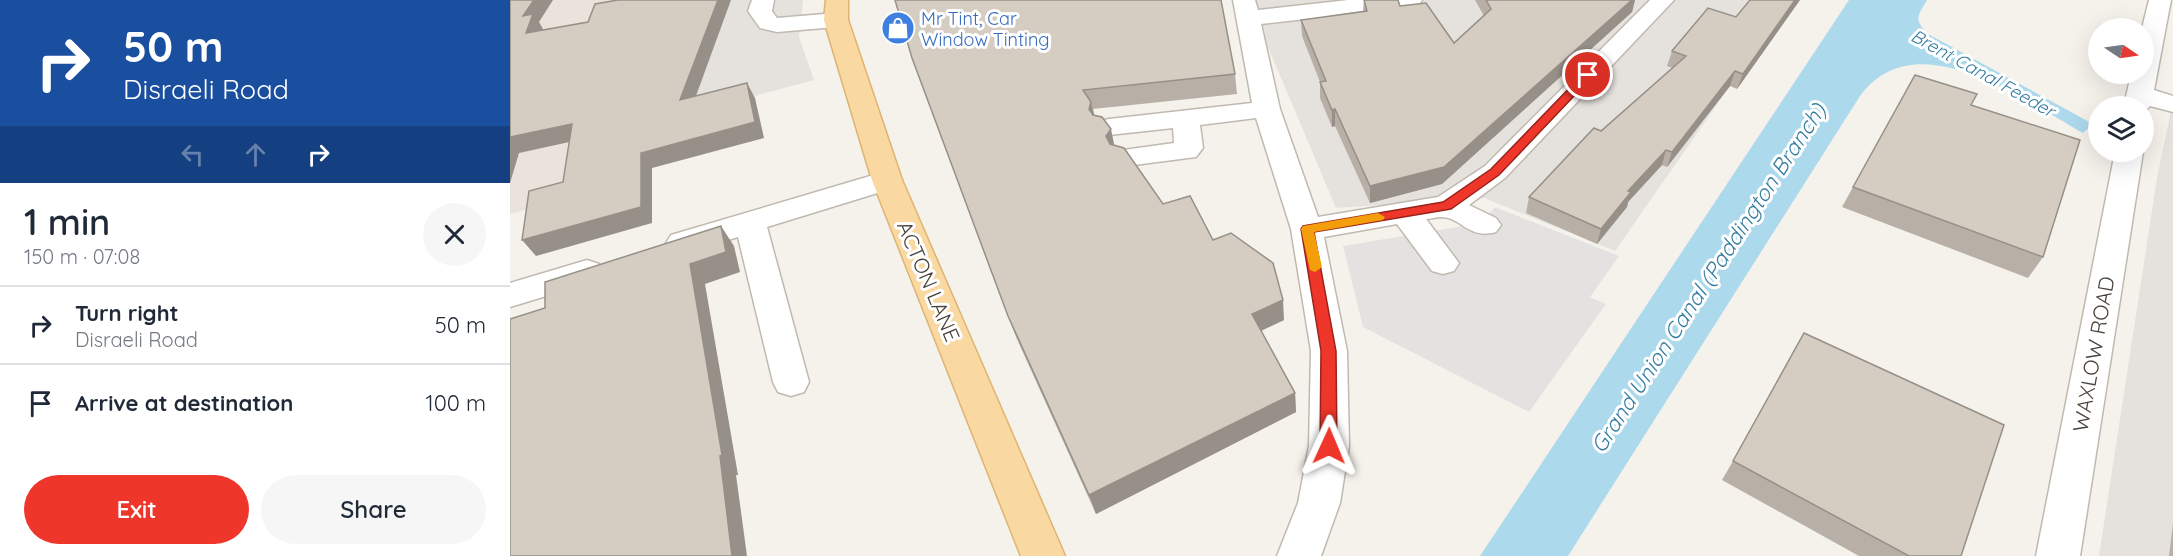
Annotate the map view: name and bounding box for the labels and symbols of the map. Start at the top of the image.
place label: Mr Tint, Car Window Tinting [921,7,1050,51]
shop icon: Mr Tint, Car Window Tinting [880,10,916,46]
north arrow [2088,18,2154,84]
water label: Brent Canal Feeder [1907,24,2061,123]
pin [1562,49,1613,100]
water label: Grand Union Canal (Paddington Branch) [1584,97,1832,458]
street label: ACTON LANE [892,217,966,345]
street label: WAXLOW ROAD [2067,274,2119,434]
position arrow [1297,414,1361,478]

